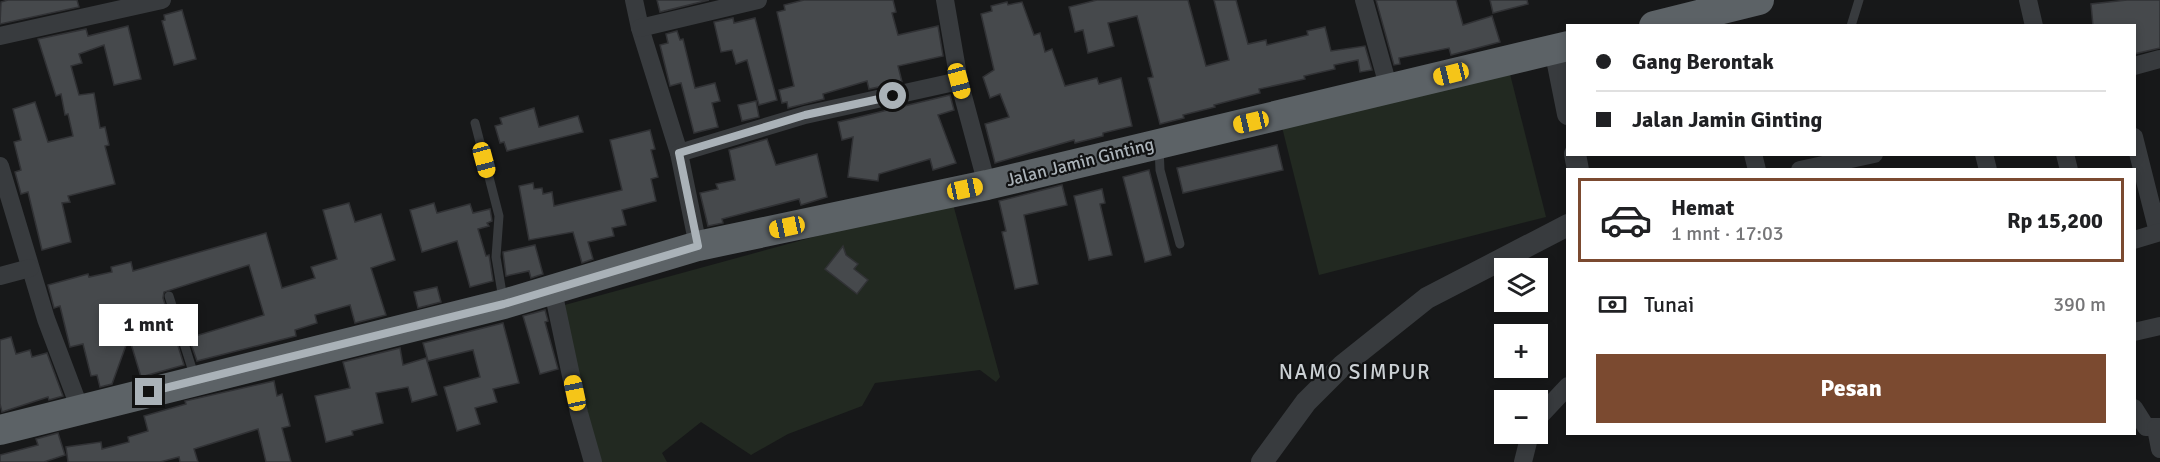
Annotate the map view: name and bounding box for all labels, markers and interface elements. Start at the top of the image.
text: Gang Berontak [1632,48,1774,75]
car [946,61,972,101]
car [1431,61,1471,87]
route start [879,82,906,109]
text: Jalan Jamin Ginting [1632,106,1822,133]
car [1231,109,1271,135]
street label: Jalan Jamin Ginting [1004,133,1156,191]
car [471,140,497,180]
car [946,176,984,202]
icon: car [1599,193,1653,247]
text: Hemat [1671,194,1734,221]
text: Rp 15,200 [2007,207,2103,234]
car [768,214,806,240]
text: 1 mnt · 17:03 [1671,221,1784,246]
map controls [1494,258,1548,444]
button: layers [1494,258,1548,312]
icon: cash [1596,288,1629,321]
text: Tunai [1644,291,1694,318]
text: 390 m [2053,292,2106,317]
callout: 1 mnt [100,305,198,347]
text: 1 mnt [124,312,173,337]
button: + [1494,324,1548,378]
button: Pesan [1596,354,2106,423]
district label: NAMO SIMPUR [1279,359,1431,385]
car [562,374,588,412]
route end [135,378,162,405]
button: − [1494,390,1548,444]

